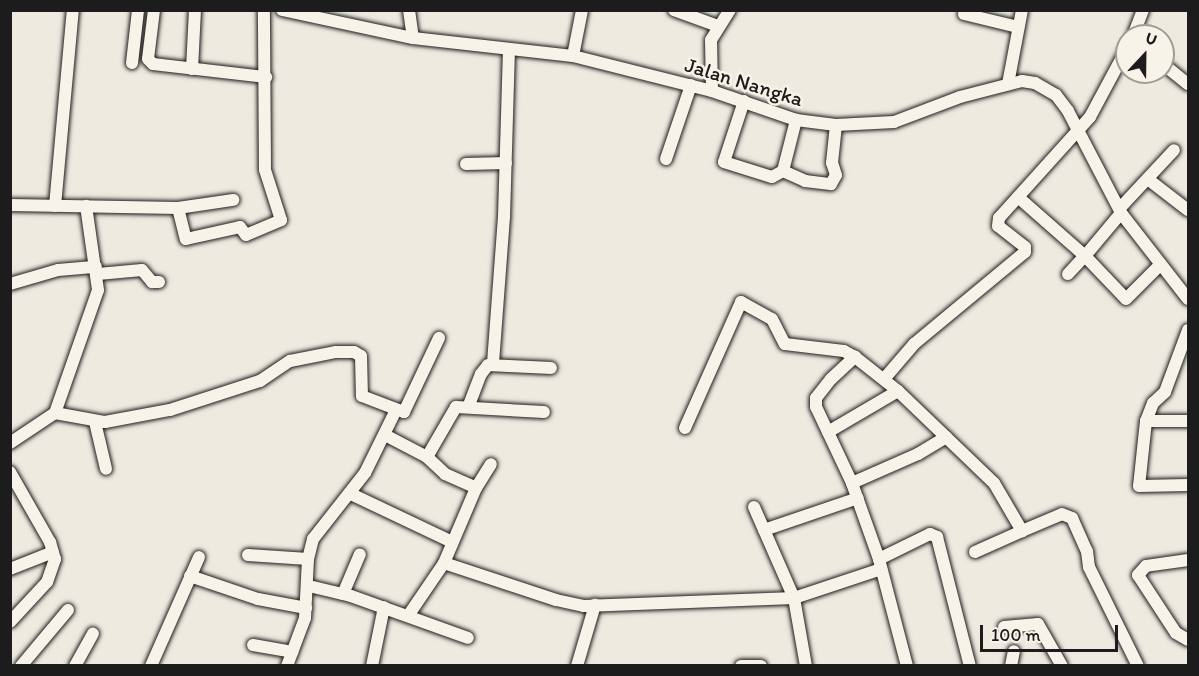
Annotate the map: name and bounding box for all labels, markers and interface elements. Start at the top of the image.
north arrow [1115,24,1175,84]
text: U [1143,28,1160,49]
street label: Jalan Nangka [682,52,806,112]
scale bar [983,613,1121,651]
text: 100 m [991,624,1041,646]

